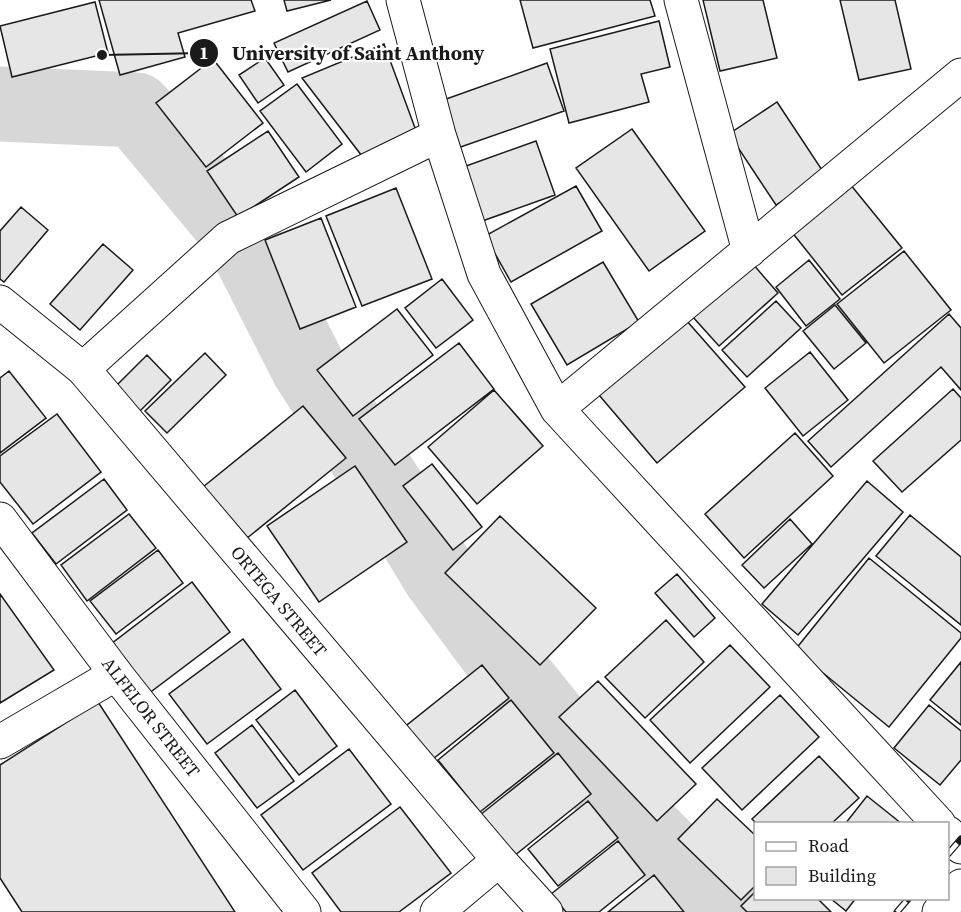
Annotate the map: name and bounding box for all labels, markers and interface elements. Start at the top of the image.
callout: University of Saint Anthony [189,34,496,72]
text: University of Saint Anthony [232,39,485,67]
text: 1 [199,40,209,65]
street label: ORTEGA STREET [225,540,333,662]
street label: ALFELOR STREET [96,652,206,782]
legend [754,822,949,900]
text: Road [808,833,849,858]
text: Building [808,863,876,888]

